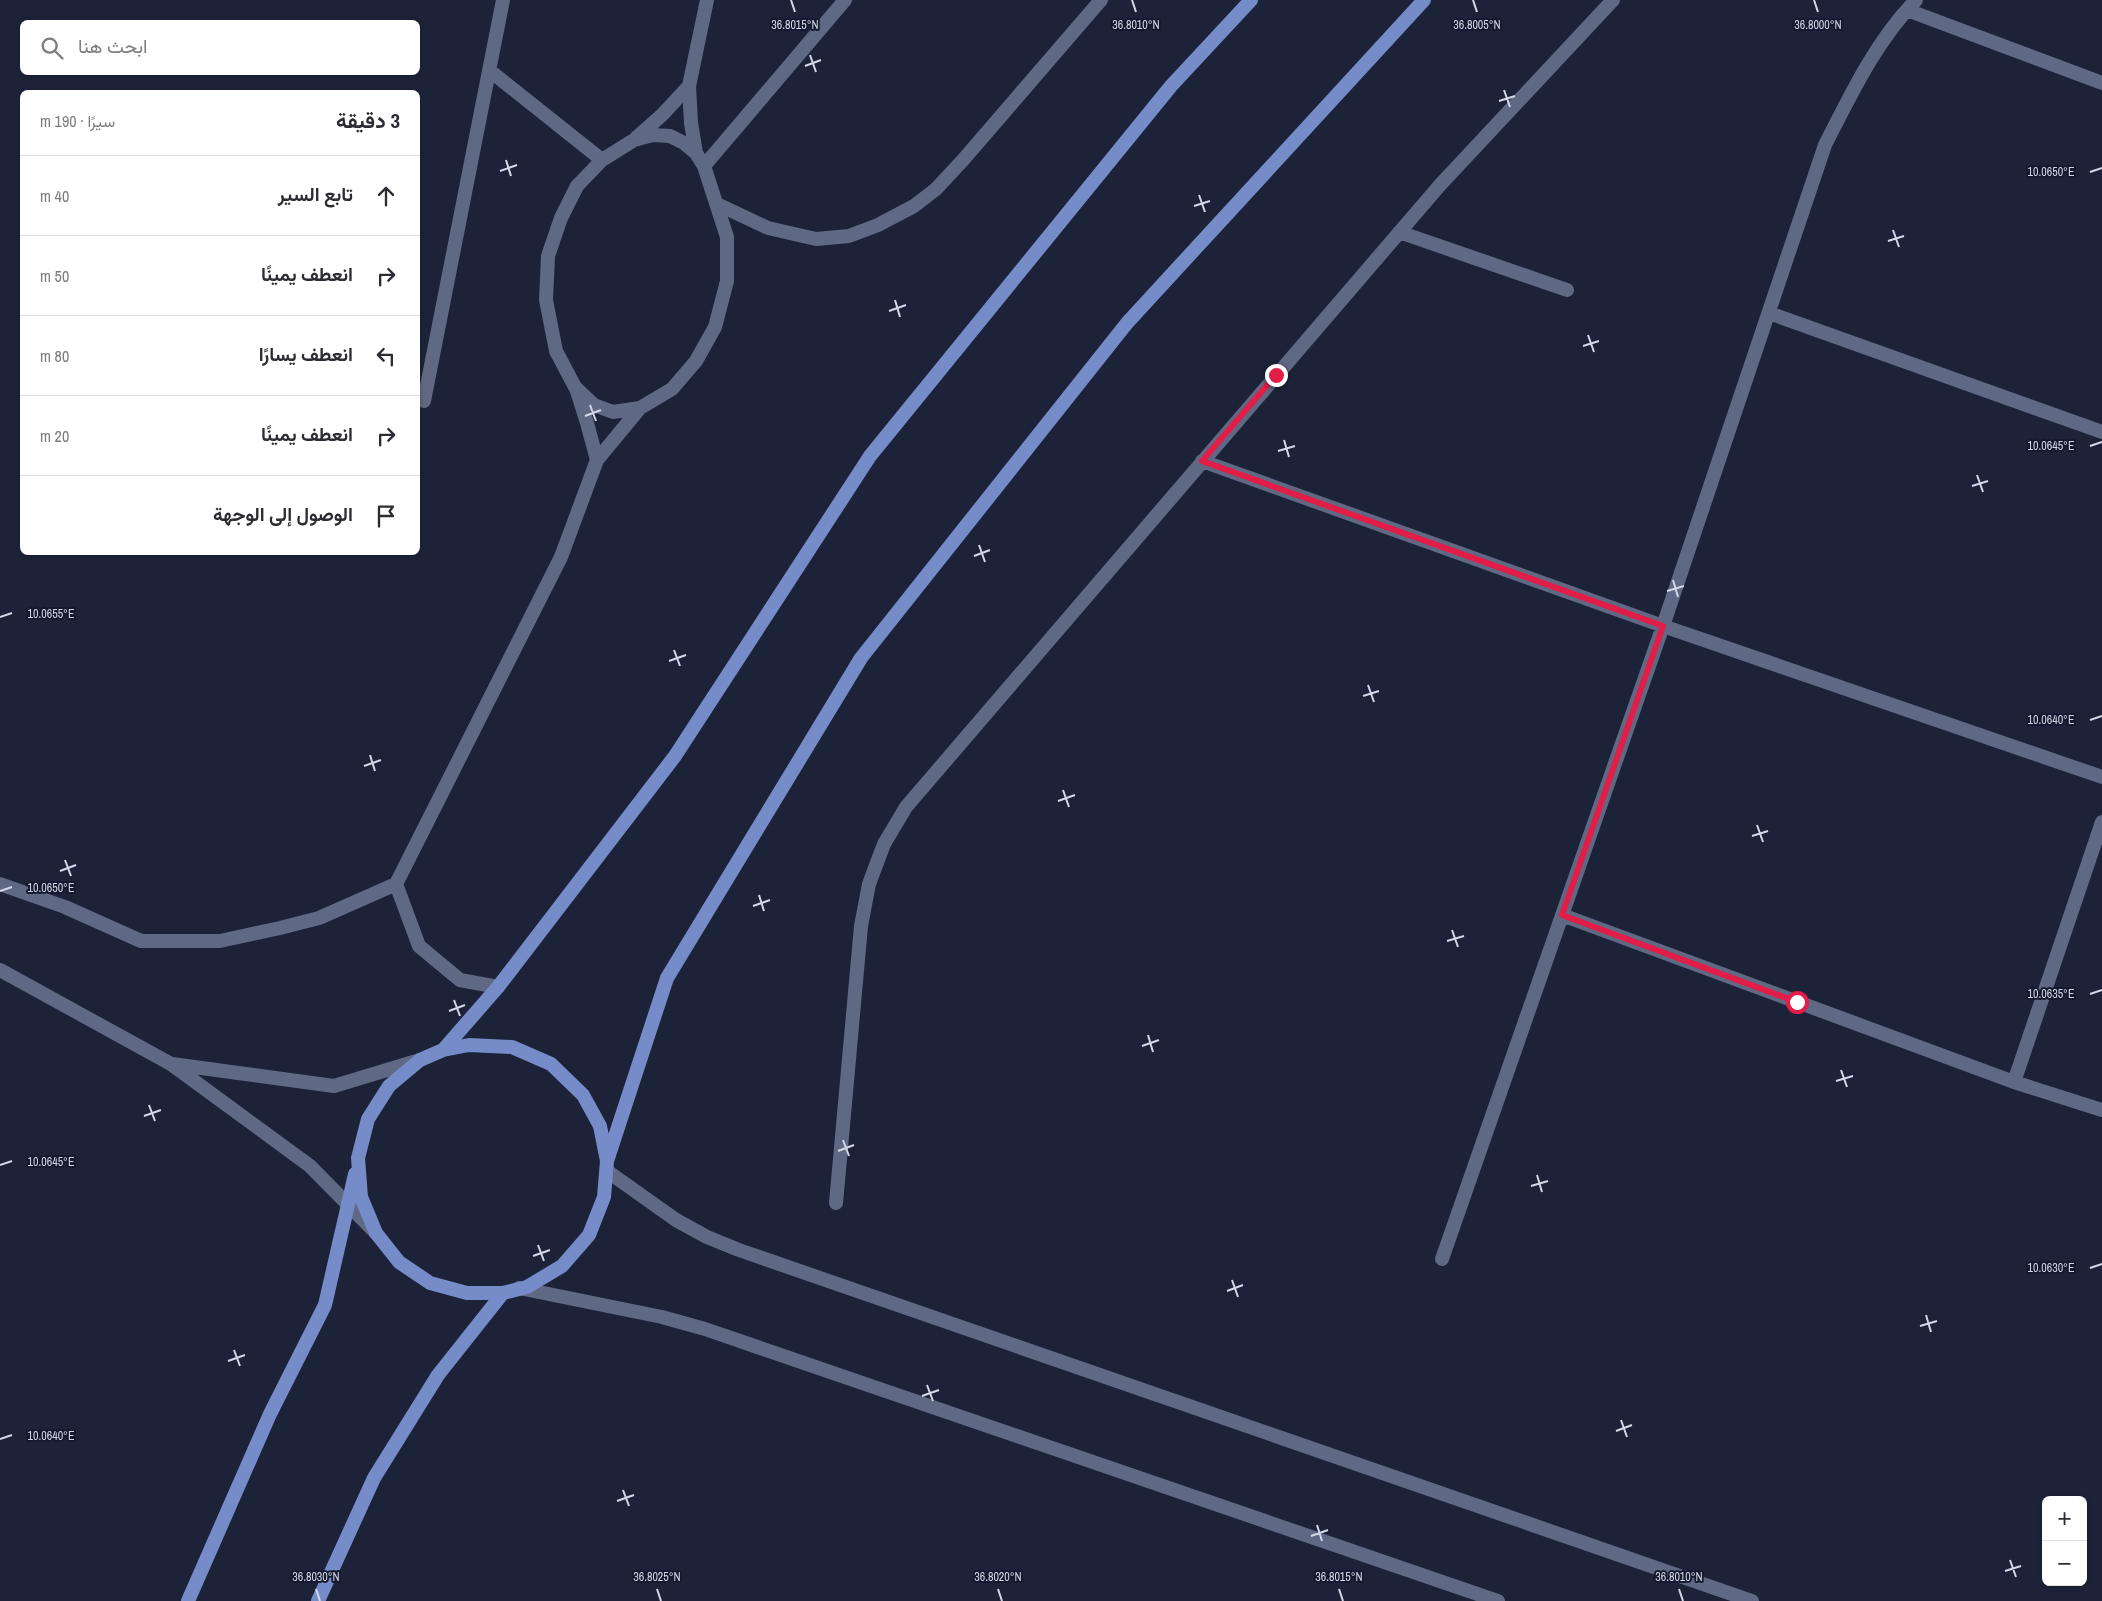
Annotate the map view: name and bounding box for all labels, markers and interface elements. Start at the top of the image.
text: 36.8015°N [771,17,819,33]
text: 36.8010°N [1112,17,1160,33]
text: 36.8005°N [1453,17,1501,33]
text: 36.8000°N [1794,17,1842,33]
search box [20,20,420,75]
text: ابحث هنا [78,33,148,59]
icon: search [38,34,66,62]
text: 3 دقيقة [336,106,400,135]
text: سيرًا · 190 m [40,110,115,132]
text: 10.0650°E [2028,164,2074,180]
text: تابع السير [278,181,353,207]
icon: ahead [372,182,400,210]
text: 40 m [40,185,69,207]
text: انعطف يمينًا [261,261,353,287]
icon: right [372,262,400,290]
text: 50 m [40,265,69,287]
text: انعطف يسارًا [259,341,353,367]
icon: left [372,342,400,370]
text: 80 m [40,345,69,367]
route end [1265,364,1288,387]
text: انعطف يمينًا [261,421,353,447]
icon: right [372,422,400,450]
text: 20 m [40,425,69,447]
text: 10.0645°E [2028,438,2074,454]
text: الوصول إلى الوجهة [213,501,353,527]
icon: arrive [372,502,400,530]
text: 10.0655°E [28,606,74,622]
text: 10.0640°E [2028,712,2074,728]
text: 10.0650°E [28,880,74,896]
text: 10.0635°E [2028,986,2074,1002]
route start [1786,991,1809,1014]
text: 10.0645°E [28,1154,74,1170]
text: 10.0630°E [2028,1260,2074,1276]
text: 10.0640°E [28,1428,74,1444]
map controls [2042,1496,2087,1586]
button: + [2042,1496,2087,1541]
button: − [2042,1541,2087,1586]
text: 36.8030°N [292,1569,340,1585]
text: 36.8025°N [633,1569,681,1585]
text: 36.8020°N [974,1569,1022,1585]
text: 36.8015°N [1315,1569,1363,1585]
text: 36.8010°N [1655,1569,1703,1585]

